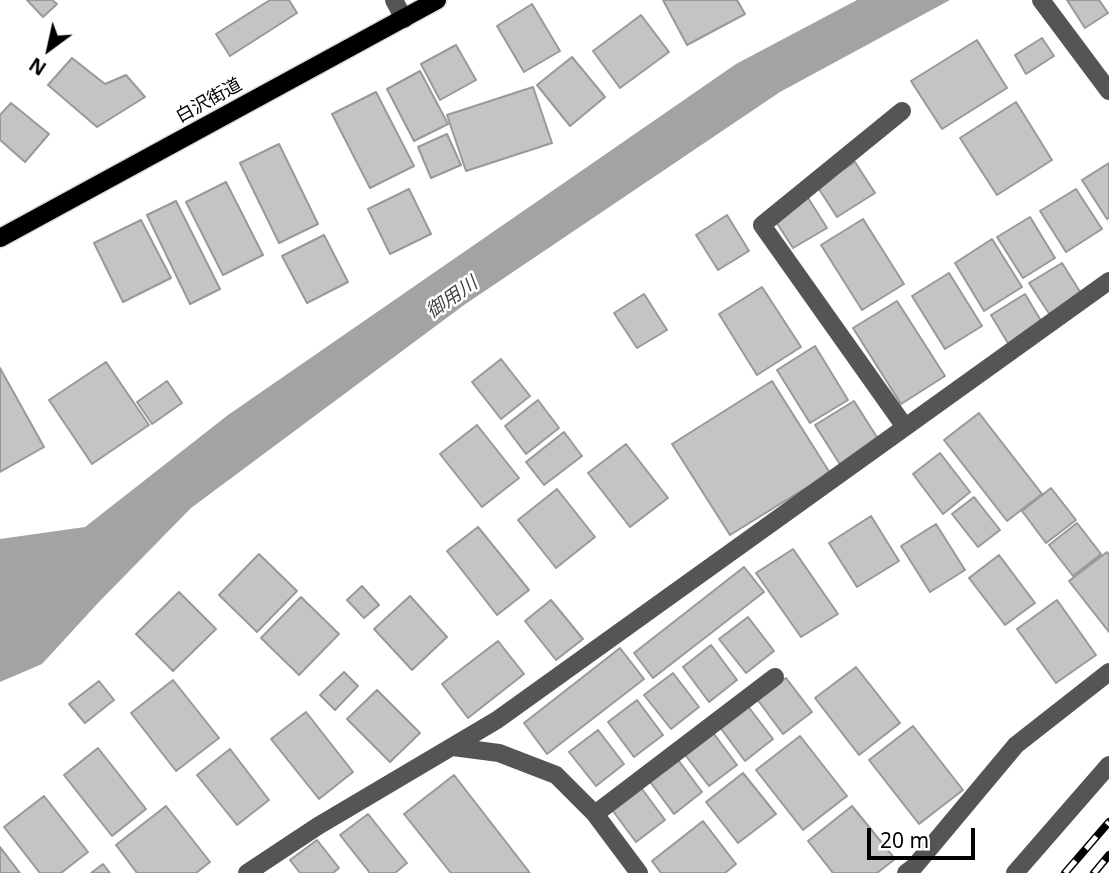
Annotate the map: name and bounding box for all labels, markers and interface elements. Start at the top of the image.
north arrow [14,14,84,84]
text: N [24,52,51,82]
street label: 白沢街道 [172,74,246,128]
water label: 御用川 [422,272,482,324]
scale bar [871,814,979,858]
text: 20 m [880,826,929,854]

